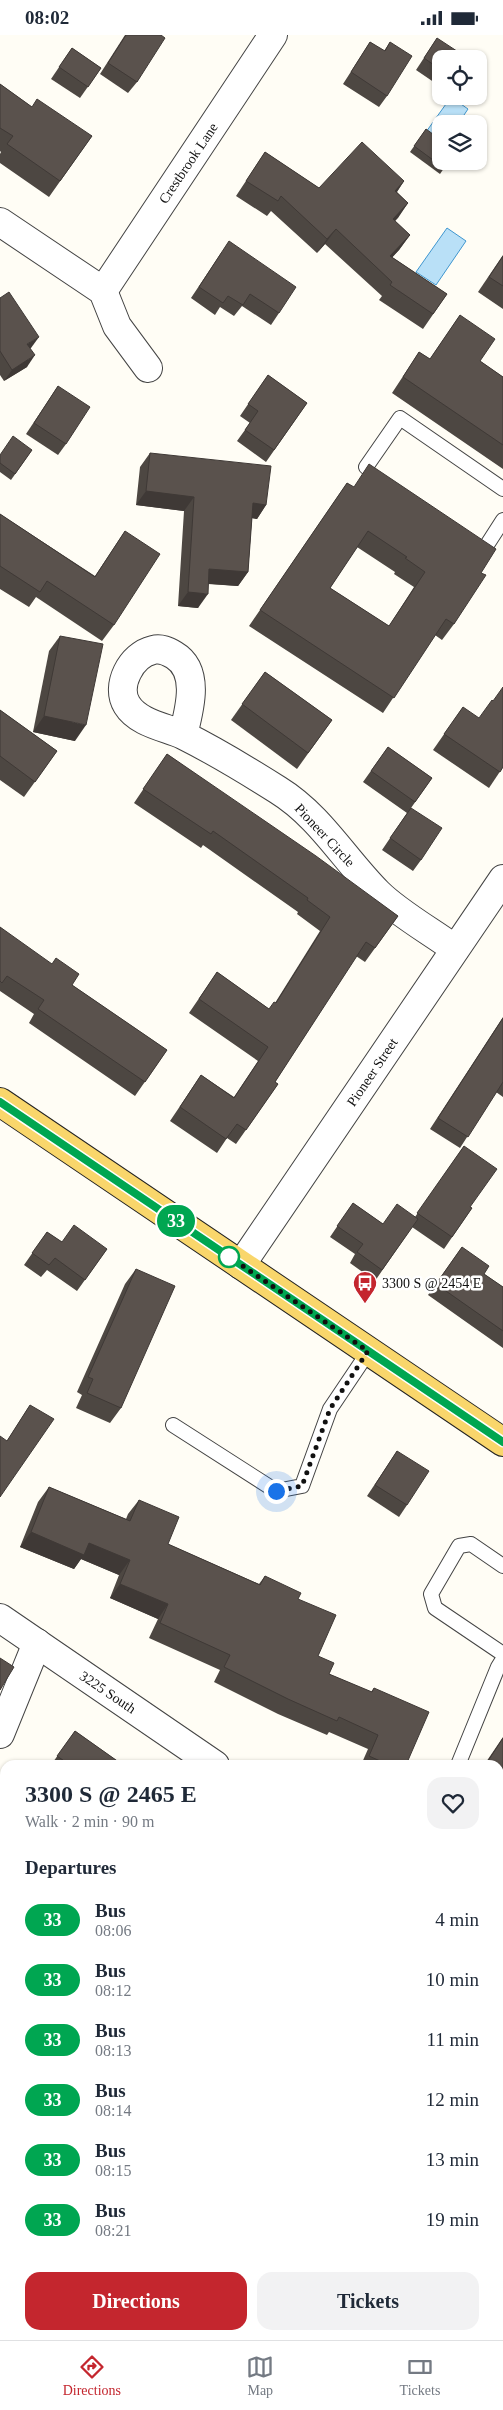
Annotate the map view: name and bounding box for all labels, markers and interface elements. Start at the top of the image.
text: 08:02 [25,7,69,28]
map controls [432,50,487,170]
button: locate [432,50,487,105]
button: layers [432,115,487,170]
street label: Crestbrook Lane [156,120,221,206]
street label: Pioneer Circle [292,801,358,870]
street label: Pioneer Street [344,1035,401,1109]
line badge: 33 [154,1205,198,1237]
text: 33 [167,1211,185,1231]
unlabelled marker [218,1246,240,1268]
bus stop icon: 3300 S @ 2454 E [352,1270,378,1304]
place label: 3300 S @ 2454 E [382,1276,481,1291]
your location [264,1479,289,1504]
street label: 3225 South [77,1668,139,1717]
button: heart [427,1777,479,1829]
text: 3300 S @ 2465 E [25,1781,197,1807]
text: Walk · 2 min · 90 m [25,1813,154,1830]
text: Departures [25,1857,116,1878]
text: Bus [95,1900,126,1921]
text: 4 min [435,1909,479,1930]
text: 33 [44,1910,62,1930]
text: 08:06 [95,1922,131,1939]
text: Bus [95,1960,126,1981]
text: 10 min [426,1969,479,1990]
text: 33 [44,1970,62,1990]
text: 08:12 [95,1982,131,1999]
text: Bus [95,2020,126,2041]
text: 11 min [426,2029,479,2050]
text: 33 [44,2030,62,2050]
text: 08:13 [95,2042,131,2059]
text: Bus [95,2080,126,2101]
text: 12 min [426,2089,479,2110]
text: 33 [44,2090,62,2110]
text: 08:14 [95,2102,131,2119]
text: Bus [95,2140,126,2161]
text: 13 min [426,2149,479,2170]
text: 33 [44,2150,62,2170]
text: 08:15 [95,2162,131,2179]
text: Bus [95,2200,126,2221]
text: 19 min [426,2209,479,2230]
text: 33 [44,2210,62,2230]
text: 08:21 [95,2222,131,2239]
button: Directions [25,2272,247,2330]
button: Tickets [257,2272,479,2330]
tab: Directions [63,2353,121,2399]
tab: Map [246,2353,274,2399]
tab: Tickets [400,2353,440,2399]

